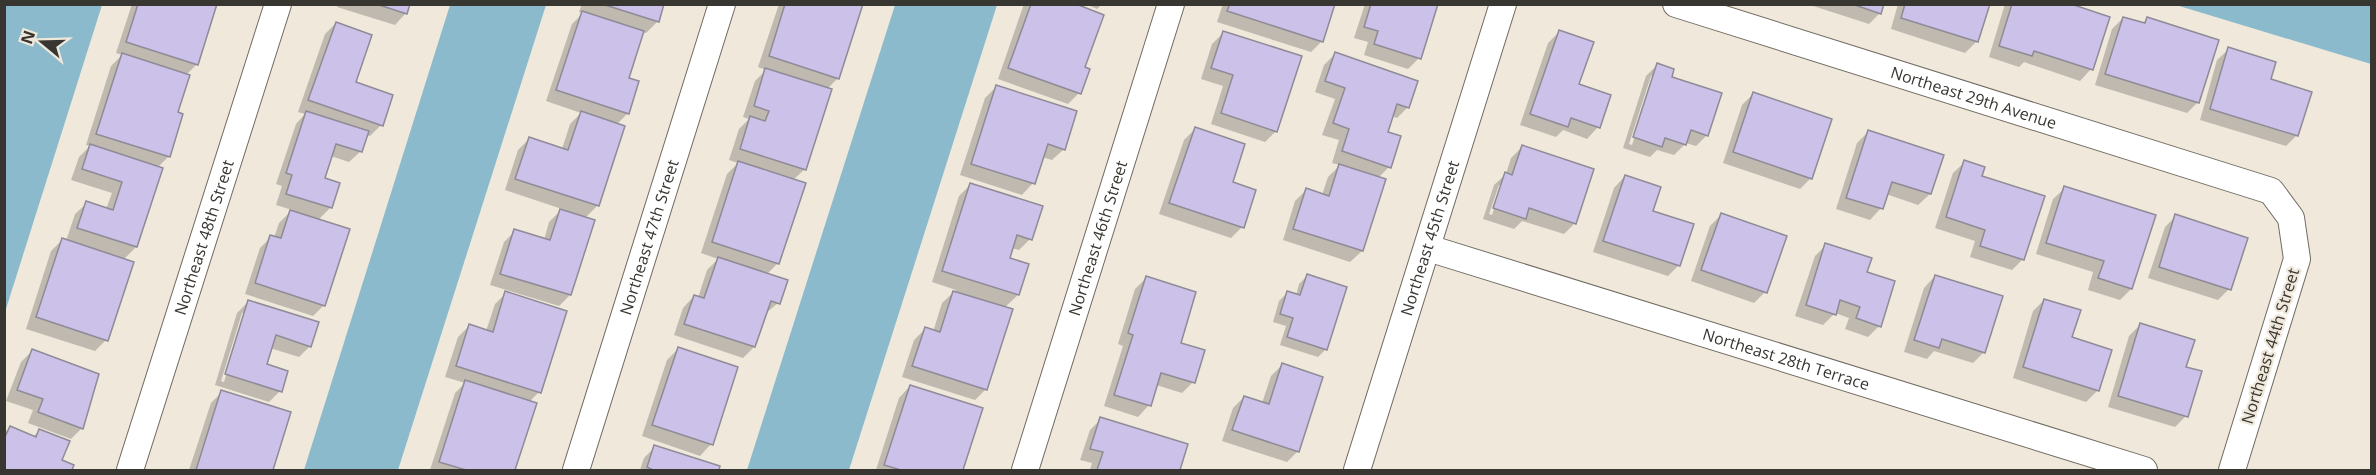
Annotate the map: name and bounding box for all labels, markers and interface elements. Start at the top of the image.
north arrow [12,12,72,72]
text: N [15,27,40,47]
street label: Northeast 29th Avenue [1888,61,2059,134]
street label: Northeast 47th Street [614,156,684,318]
street label: Northeast 48th Street [169,157,239,318]
street label: Northeast 46th Street [1063,157,1132,319]
street label: Northeast 45th Street [1395,157,1464,319]
street label: Northeast 44th Street [2236,265,2304,427]
street label: Northeast 28th Terrace [1700,323,1872,395]

